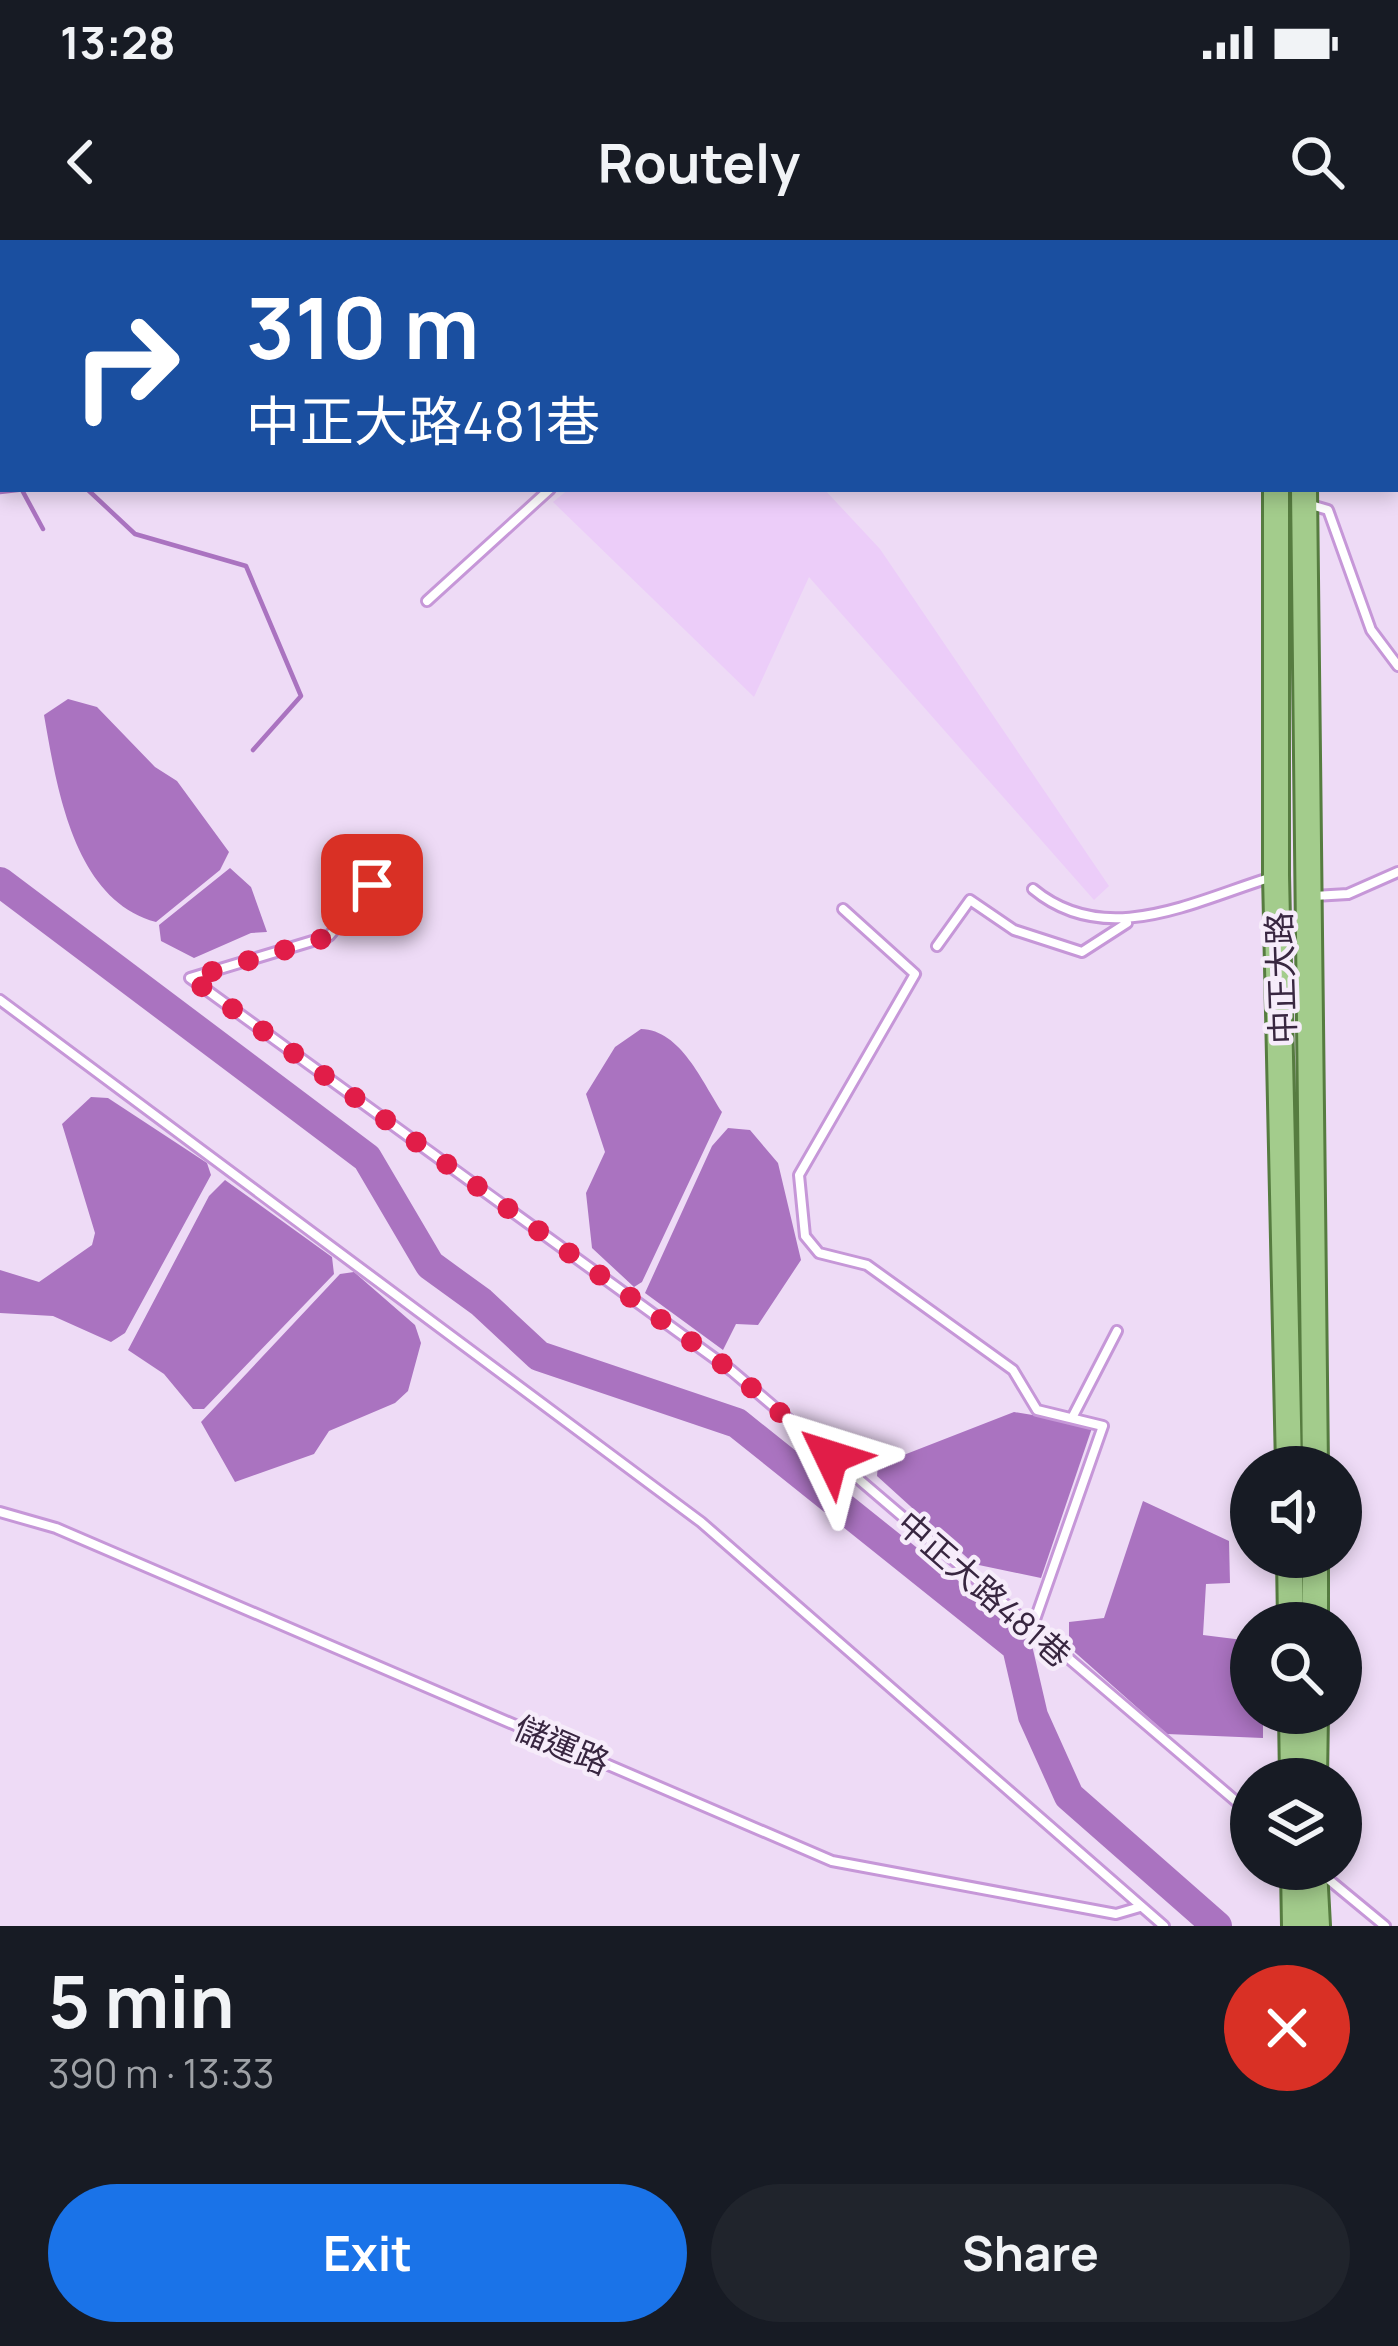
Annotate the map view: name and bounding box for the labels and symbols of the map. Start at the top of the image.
pin [321,834,423,936]
street label: 中正大路 [1256,911,1305,1045]
position arrow [768,1394,894,1520]
street label: 中正大路481巷 [888,1501,1081,1677]
street label: 儲運路 [508,1704,617,1785]

